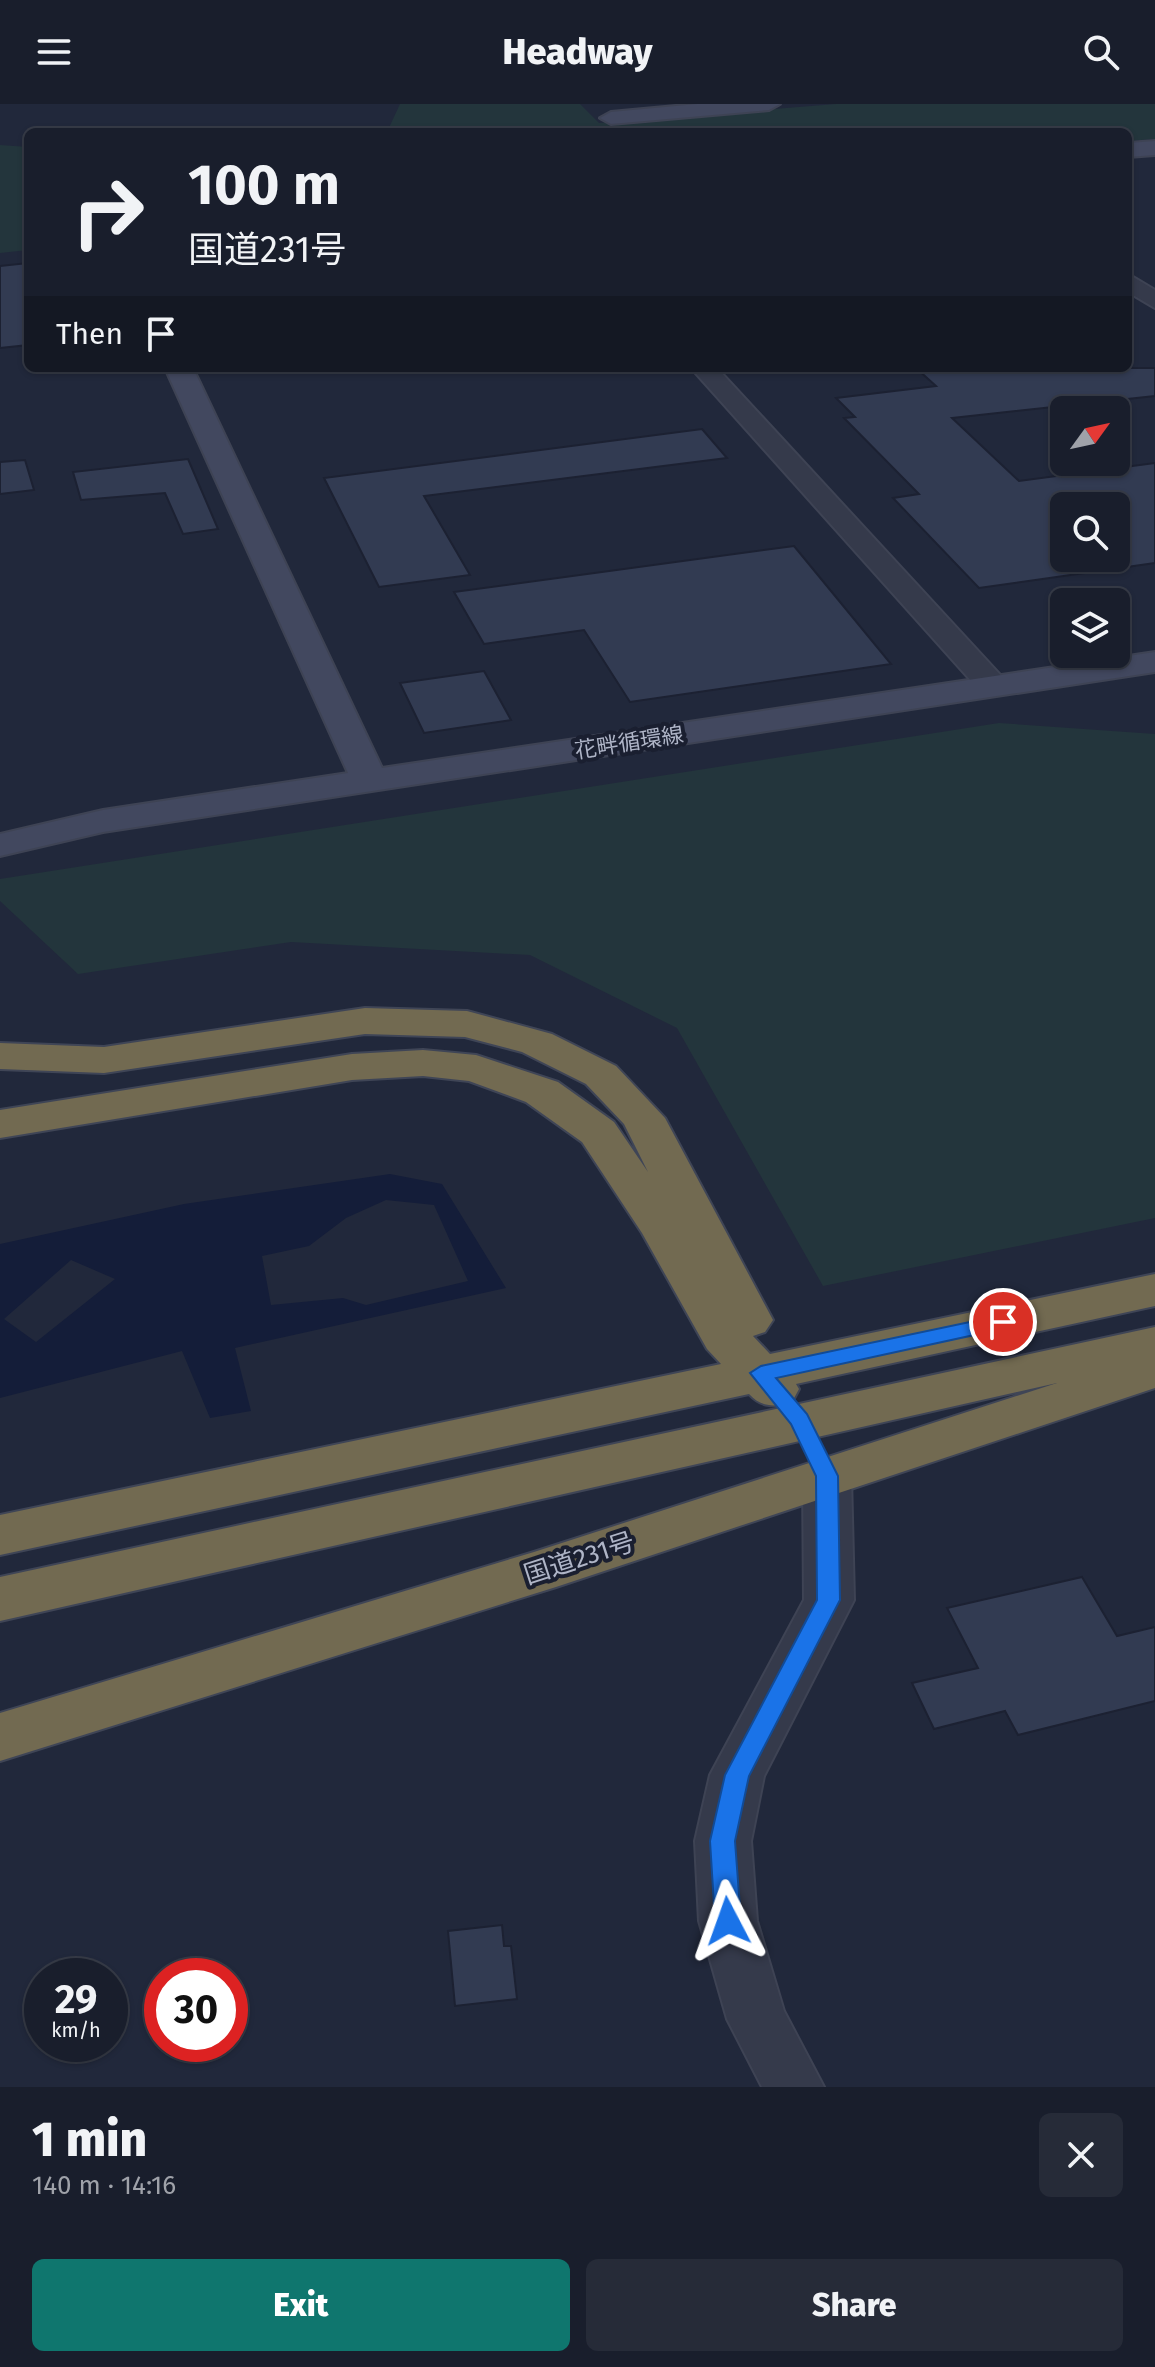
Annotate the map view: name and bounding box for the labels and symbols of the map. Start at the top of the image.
north arrow [1050,396,1130,476]
street label: 花畔循環線 [573,721,686,764]
pin [969,1288,1037,1356]
street label: 国道231号 [520,1526,638,1591]
position arrow [686,1879,770,1963]
speed limit sign: 30 [144,1958,248,2062]

